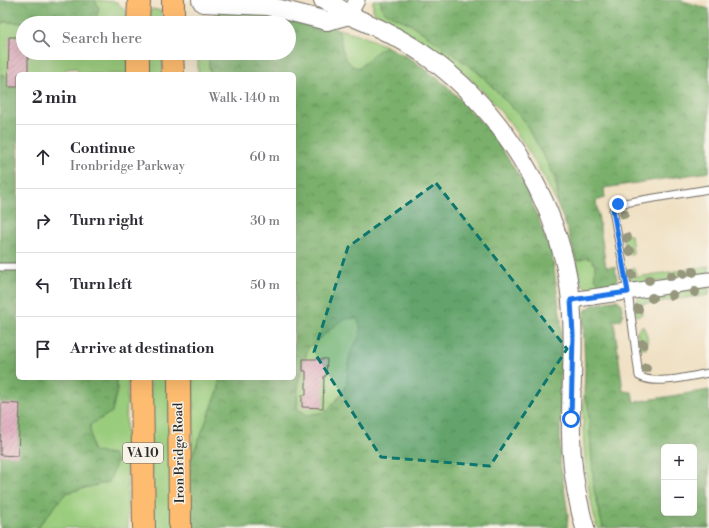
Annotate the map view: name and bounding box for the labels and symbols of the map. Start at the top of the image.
route end [609,195,627,213]
street label: Iron Bridge Road [170,402,188,504]
route start [562,410,580,428]
road number: VA 10 [123,443,163,463]

